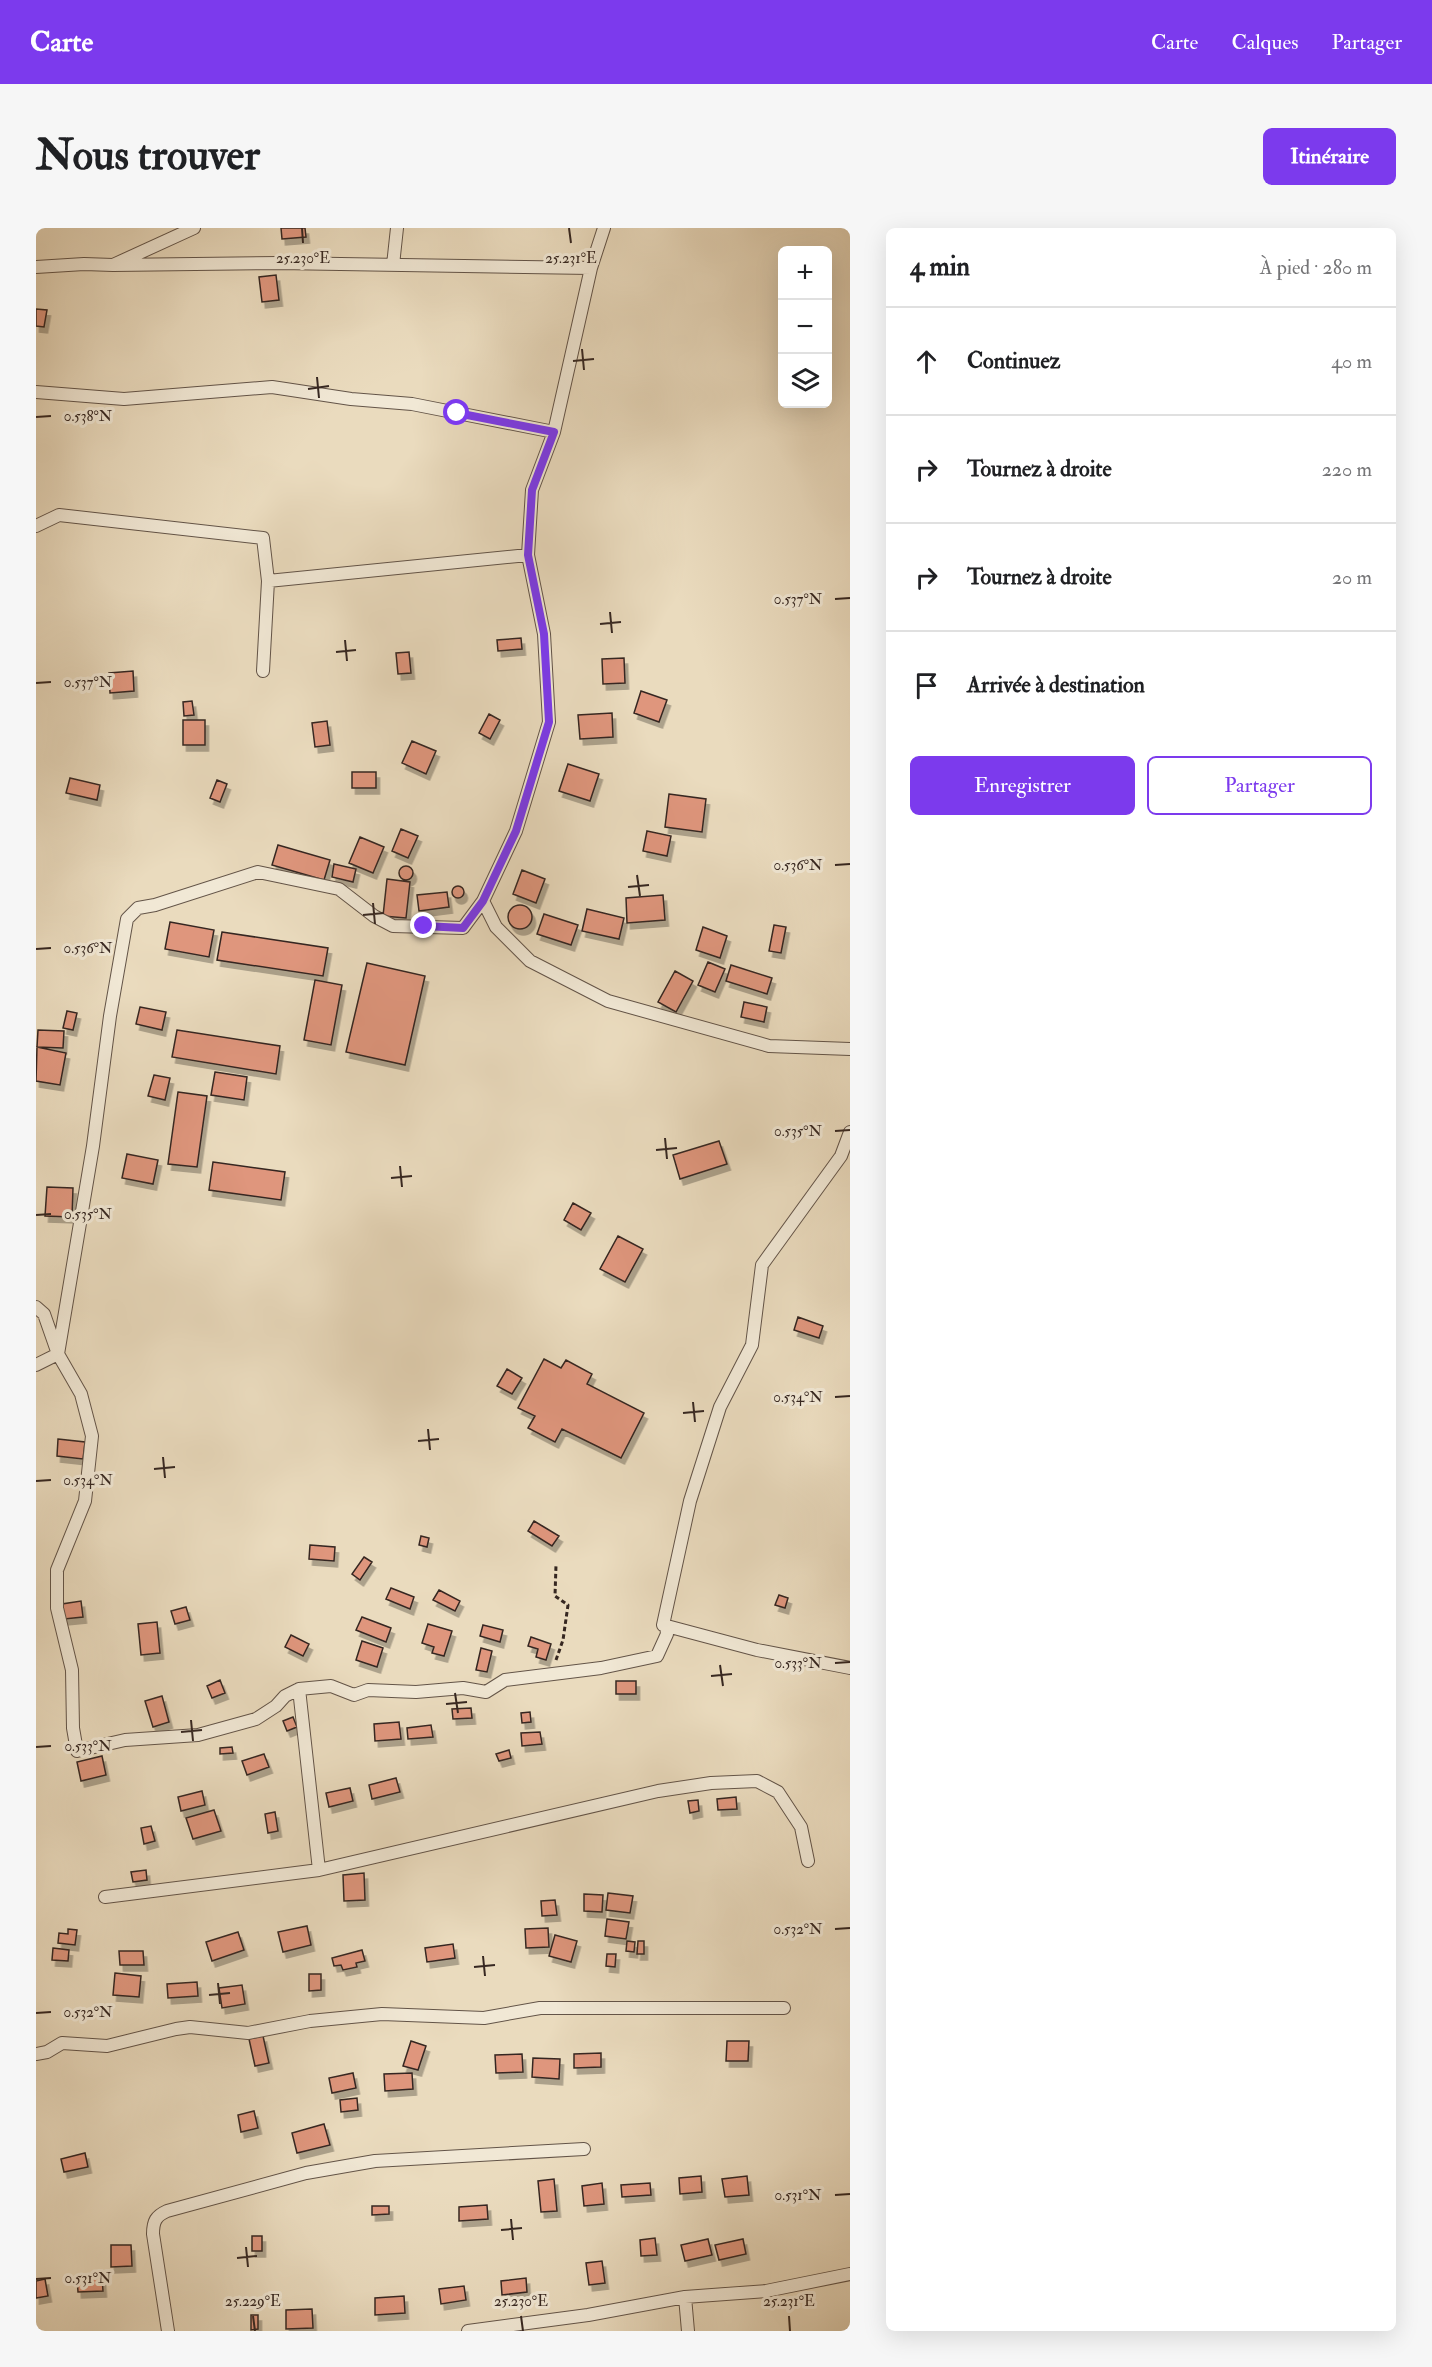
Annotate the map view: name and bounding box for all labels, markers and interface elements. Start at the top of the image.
text: Carte [30,25,93,60]
text: Carte [1151,29,1198,56]
text: Calques [1231,29,1298,56]
text: Partager [1331,29,1402,56]
button: Itinéraire [1263,128,1396,185]
text: Nous trouver [36,130,260,182]
map controls [778,246,832,408]
button: + [778,246,832,300]
text: 25.230°E [276,249,330,268]
text: 25.231°E [545,249,597,268]
text: 4 min [910,251,970,283]
text: À pied · 280 m [1260,255,1372,280]
button: − [778,300,832,354]
icon: ahead [910,345,943,378]
text: Continuez [967,347,1060,375]
text: 40 m [1331,349,1372,374]
button: layers [778,354,832,408]
route start [443,399,469,425]
text: 0.538°N [64,407,113,426]
icon: right [910,453,943,486]
text: Tournez à droite [967,455,1112,483]
text: 220 m [1322,457,1372,482]
icon: right [910,561,943,594]
text: Tournez à droite [967,563,1112,591]
text: 20 m [1332,565,1372,590]
text: 0.537°N [774,590,823,609]
icon: arrive [910,669,943,702]
text: Arrivée à destination [967,671,1145,699]
text: 0.537°N [64,673,113,692]
button: Enregistrer [910,756,1135,815]
button: Partager [1147,756,1372,815]
text: 0.536°N [774,856,823,875]
route end [410,912,436,938]
text: 0.536°N [64,939,113,958]
text: 0.535°N [774,1122,823,1141]
text: 0.535°N [64,1205,113,1224]
text: 0.534°N [773,1388,823,1407]
text: 0.534°N [63,1471,113,1490]
text: 0.533°N [774,1654,822,1673]
text: 0.533°N [64,1737,112,1756]
text: 0.532°N [773,1920,823,1939]
text: 0.532°N [63,2003,113,2022]
text: 0.531°N [775,2186,822,2205]
text: 0.531°N [65,2269,112,2288]
text: 25.229°E [225,2292,281,2311]
text: 25.230°E [494,2292,548,2311]
text: 25.231°E [763,2292,815,2311]

